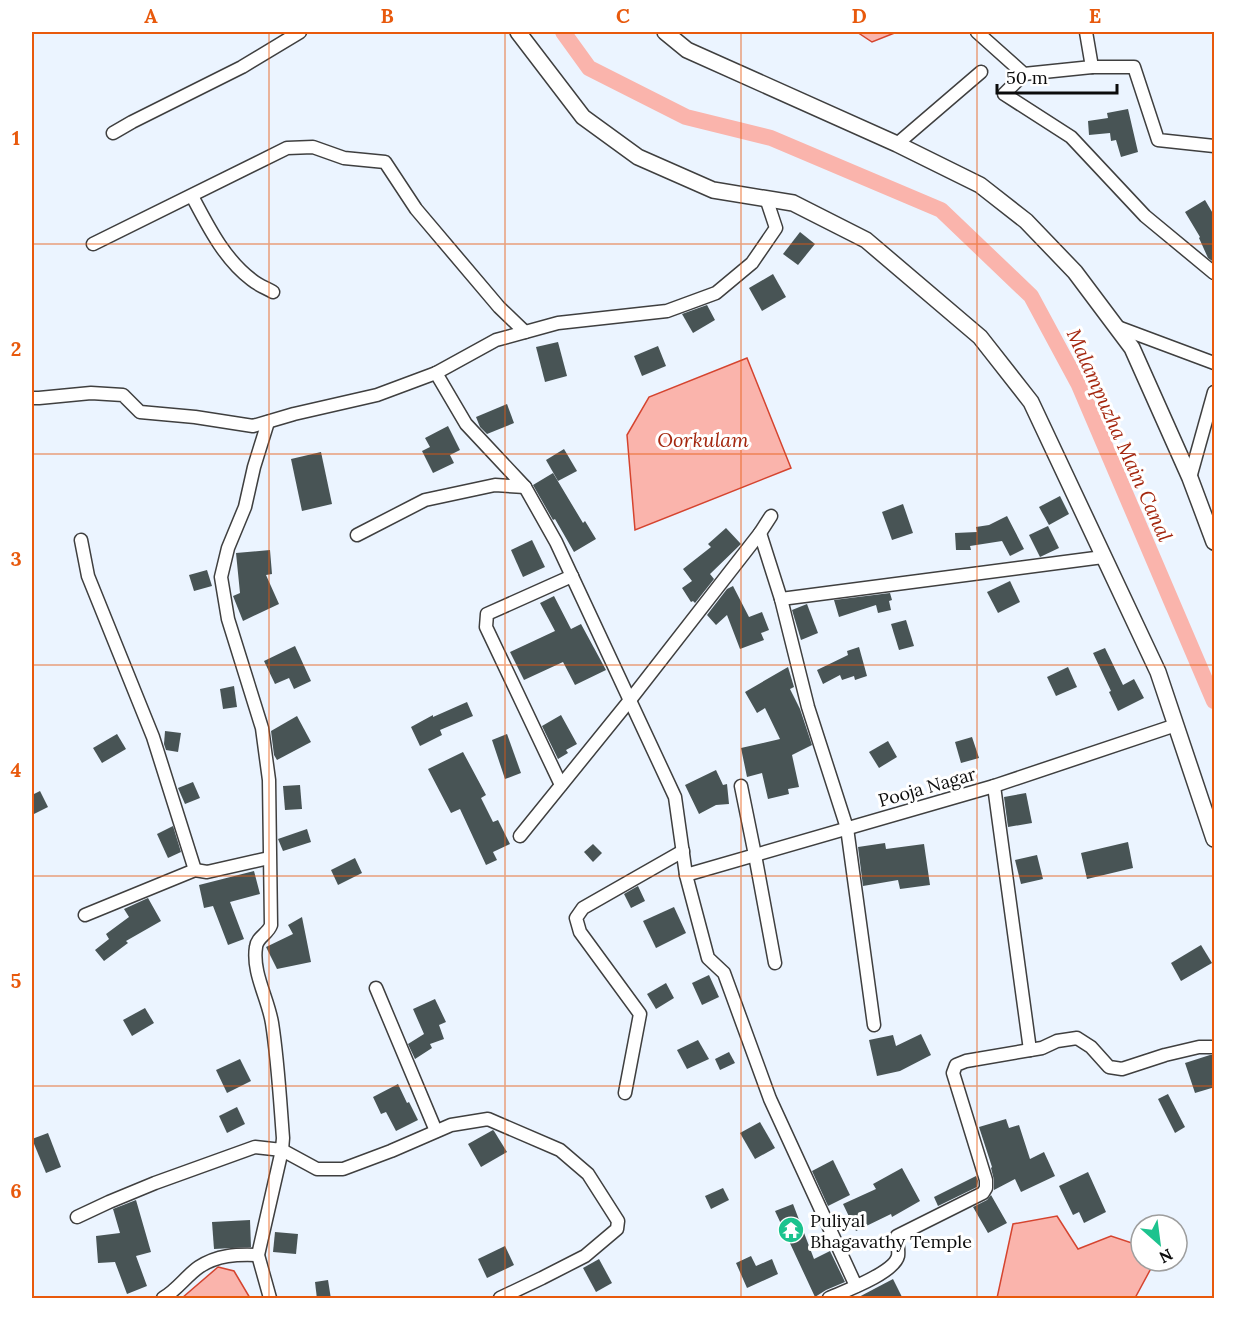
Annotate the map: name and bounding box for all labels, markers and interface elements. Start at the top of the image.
text: A [144,3,158,28]
text: B [380,3,394,28]
text: C [616,3,630,28]
text: D [851,3,867,28]
text: E [1089,3,1101,28]
scale bar [997,57,1117,95]
text: 50 m [1006,66,1048,89]
text: 1 [12,125,20,150]
water label: Malampuzha Main Canal [1062,325,1178,546]
text: 2 [11,336,21,361]
water label: Oorkulam [657,427,749,452]
text: 3 [10,546,22,571]
text: 4 [11,757,22,782]
street label: Pooja Nagar [876,762,979,812]
text: 5 [11,968,22,993]
text: 6 [10,1178,22,1203]
place label: Puliyal Bhagavathy Temple [810,1209,972,1253]
north arrow [1129,1213,1189,1273]
temple icon: Puliyal Bhagavathy Temple [776,1215,806,1245]
text: N [1156,1245,1176,1268]

